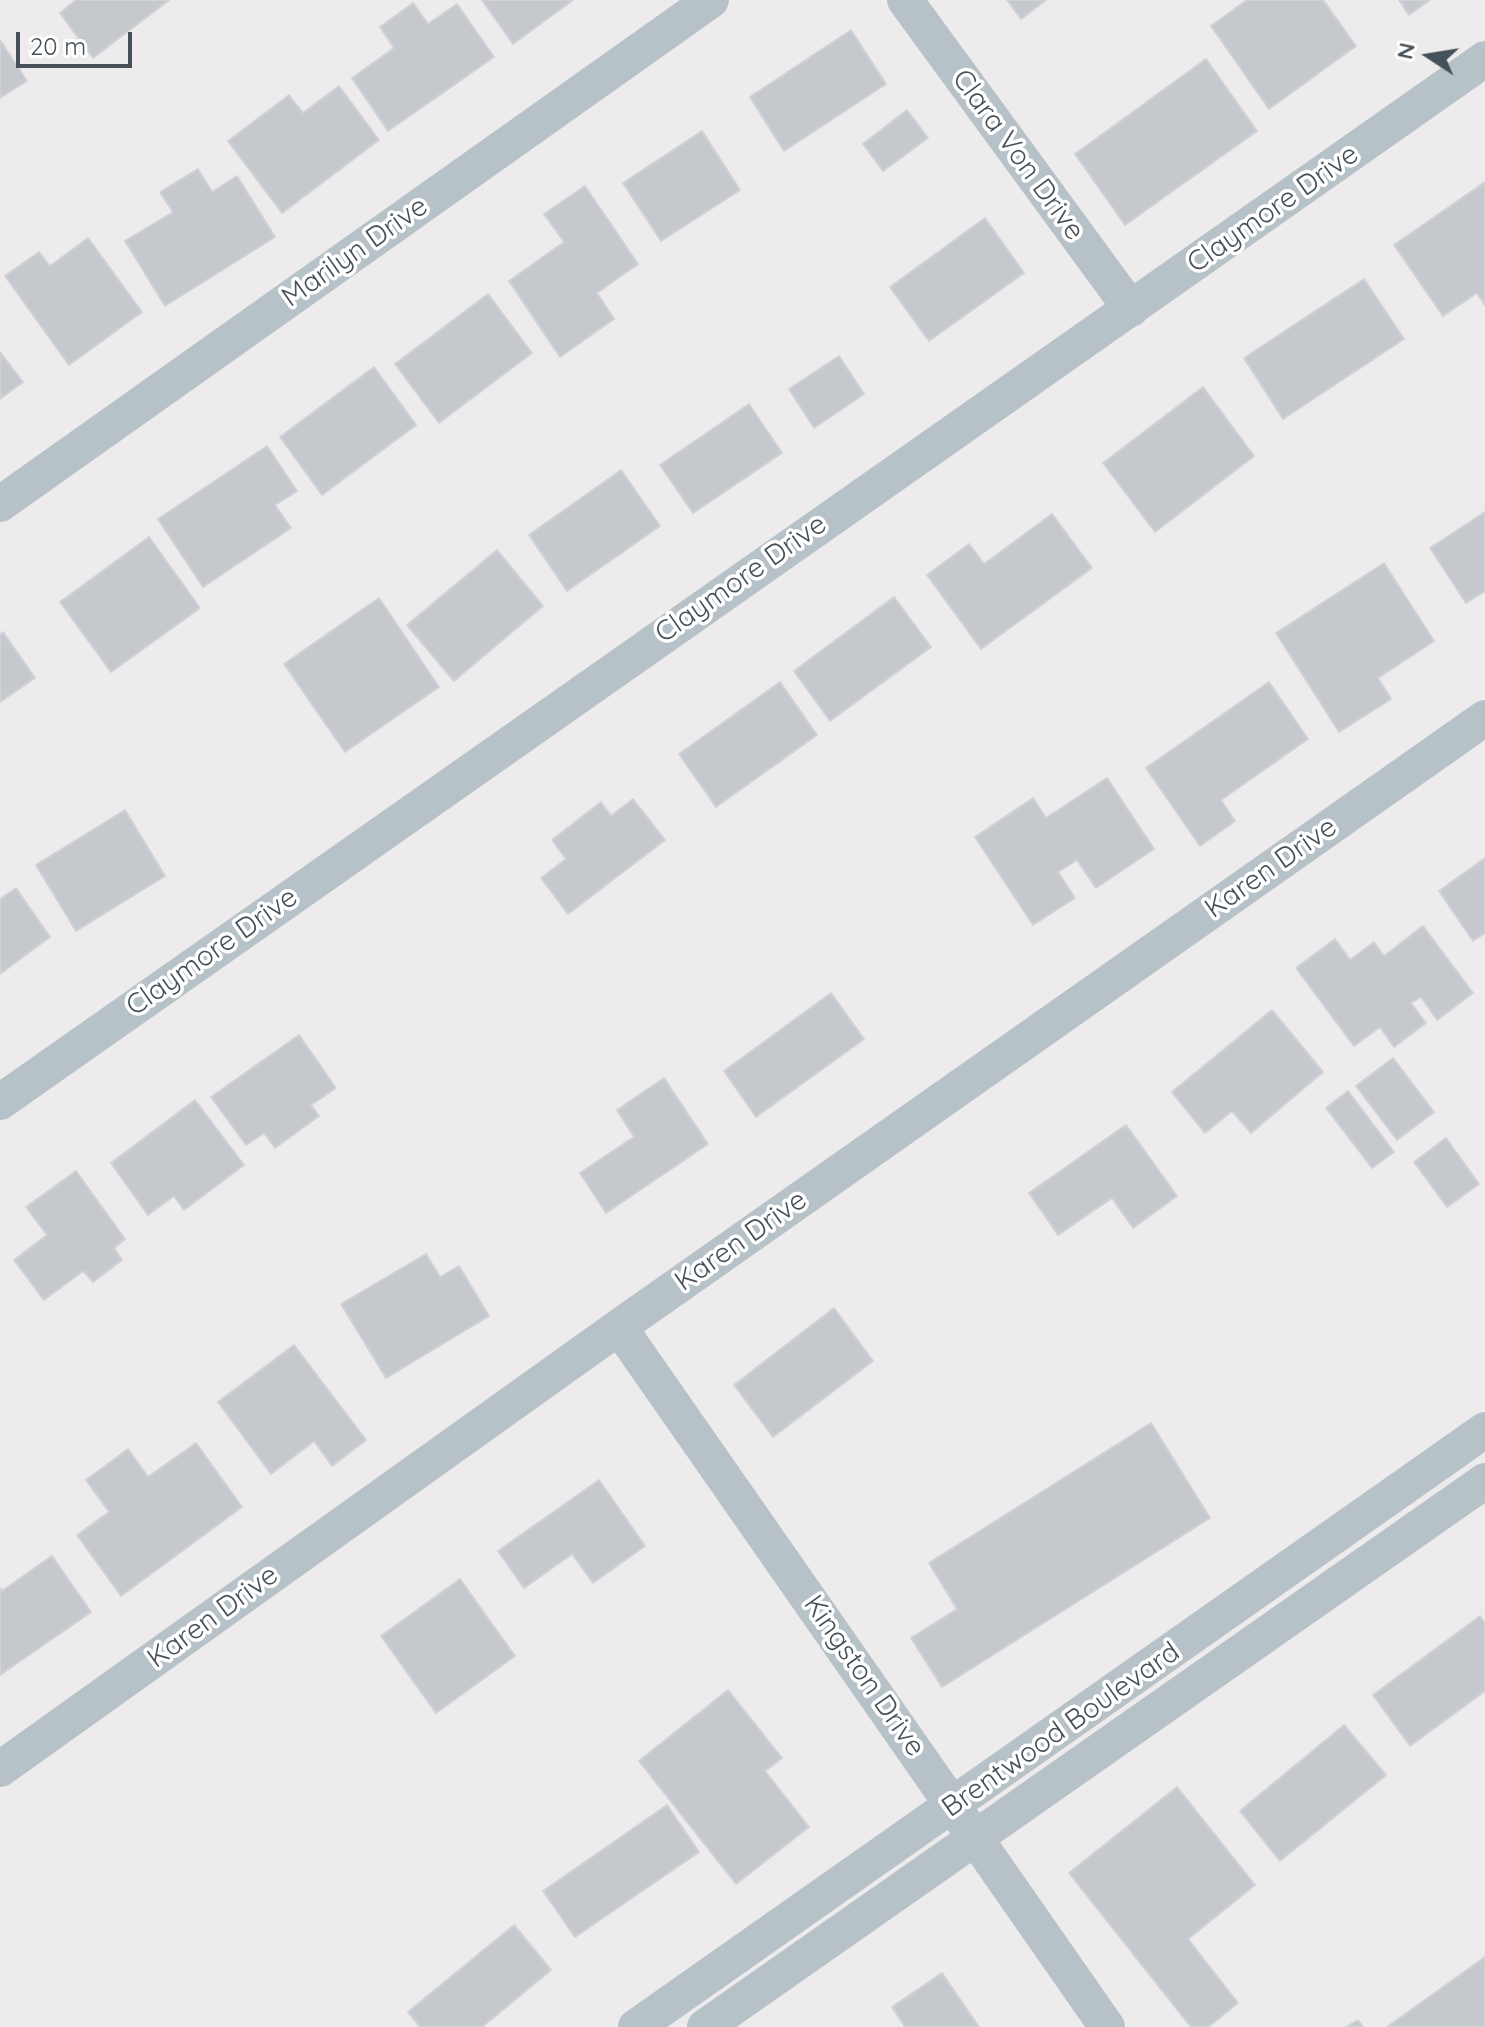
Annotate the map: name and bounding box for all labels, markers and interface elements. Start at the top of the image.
scale bar [20,16,136,66]
north arrow [1389,16,1469,96]
text: 20 m [30,31,86,61]
text: N [1390,40,1421,62]
street label: Clara Von Drive [945,63,1091,247]
street label: Claymore Drive [1181,138,1365,280]
street label: Marilyn Drive [276,189,434,315]
street label: Claymore Drive [649,508,833,650]
street label: Karen Drive [1199,810,1343,926]
street label: Claymore Drive [120,881,304,1023]
street label: Karen Drive [669,1183,813,1299]
street label: Karen Drive [141,1558,285,1676]
street label: Kingston Drive [796,1589,932,1763]
street label: Brentwood Boulevard [936,1635,1186,1825]

